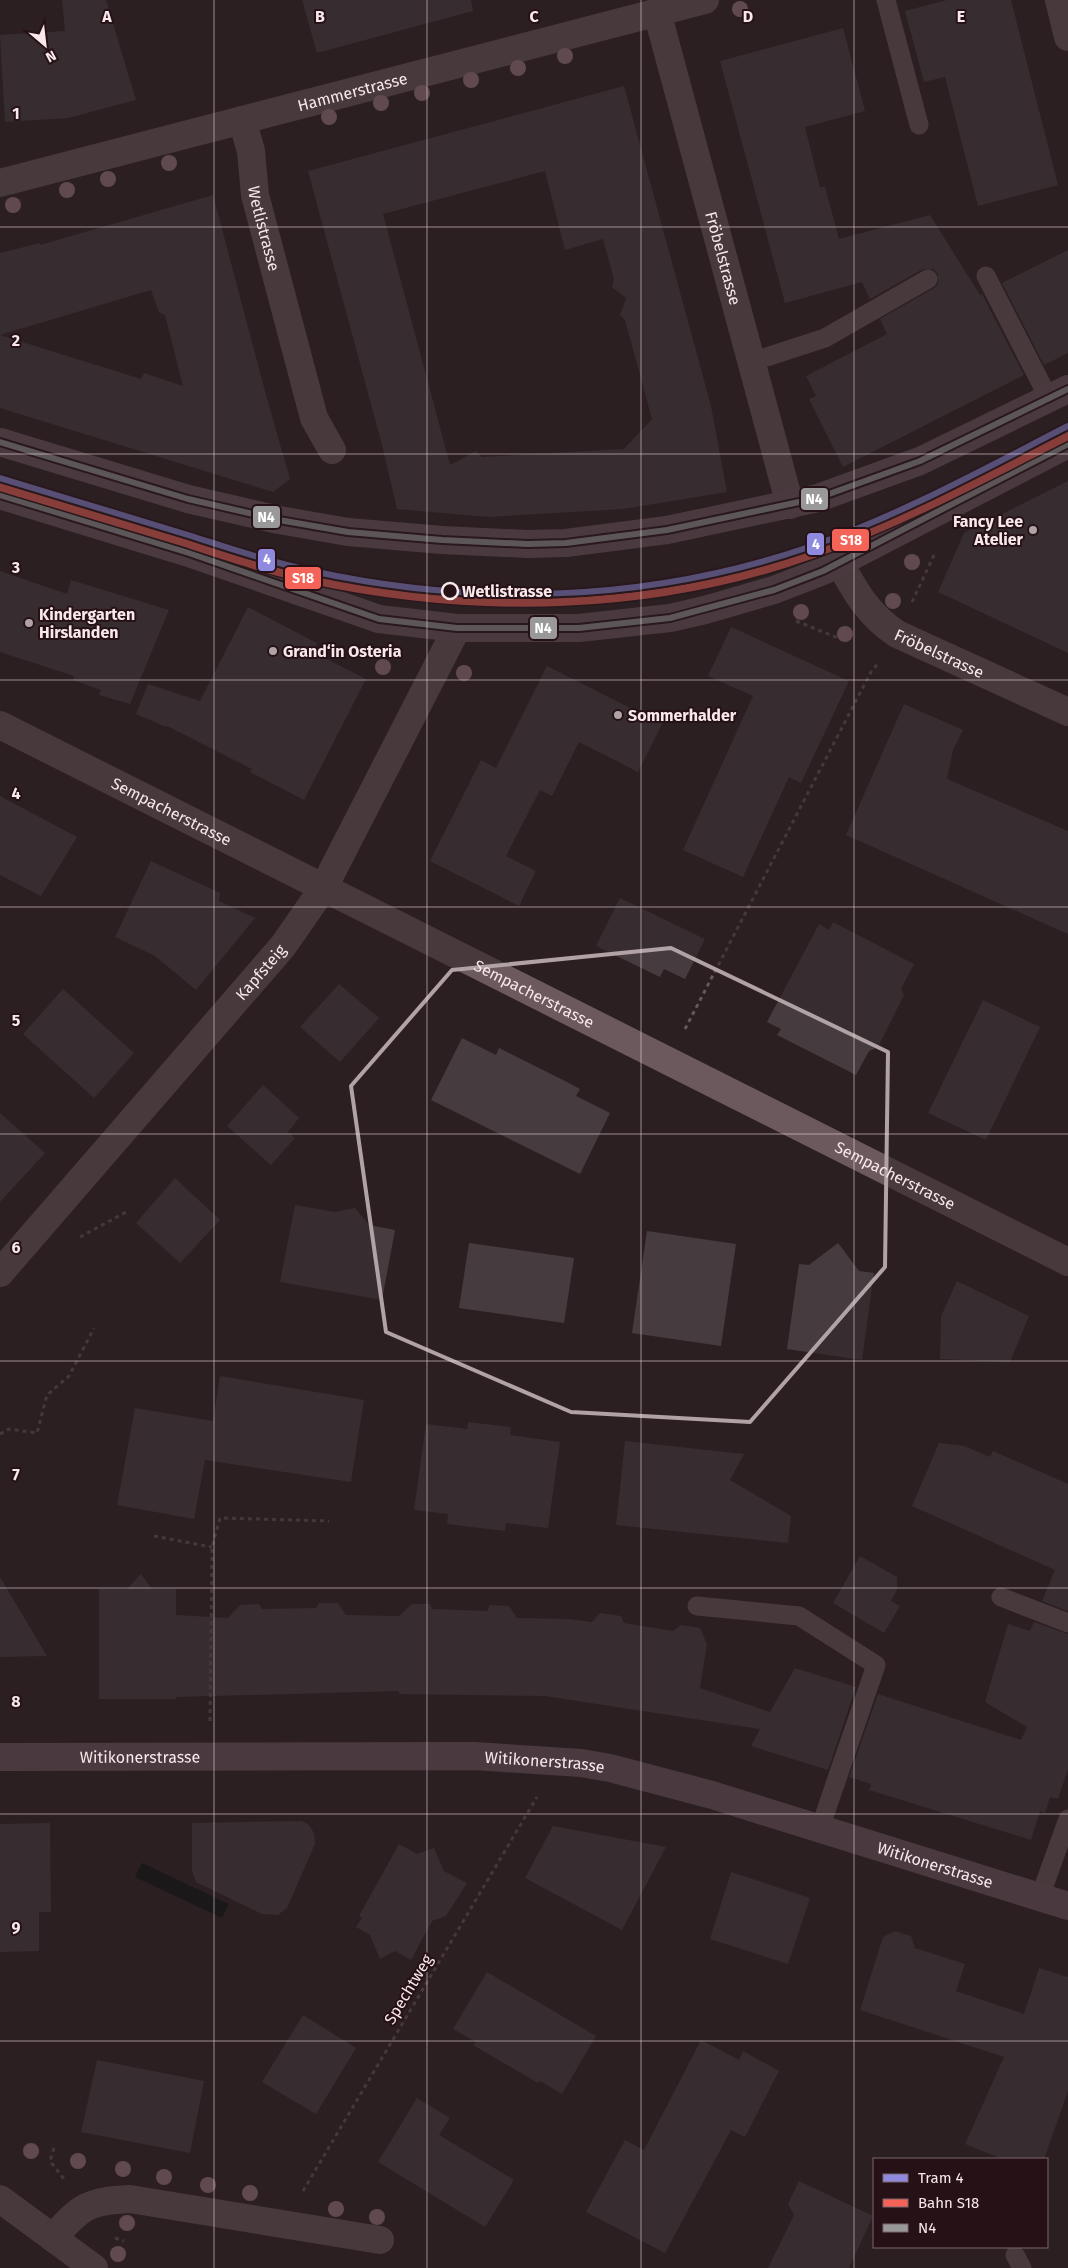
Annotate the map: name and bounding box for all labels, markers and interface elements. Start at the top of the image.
text: A [101,7,112,26]
text: B [315,7,325,26]
text: C [529,7,539,26]
text: D [743,7,753,26]
text: E [957,7,965,26]
north arrow [20,20,70,70]
text: N [43,46,59,66]
street label: Hammerstrasse [296,69,409,115]
text: 1 [12,104,20,123]
street label: Wetlistrasse [244,185,284,273]
street label: Fröbelstrasse [701,209,745,307]
text: 2 [12,331,20,350]
line badge: N4 [800,487,829,511]
text: N4 [805,491,823,508]
line badge: N4 [252,505,281,529]
text: N4 [257,509,275,526]
place label: Fancy Lee Atelier [953,512,1024,549]
marker: Fancy Lee Atelier [1027,524,1039,536]
line badge: S18 [831,528,870,552]
line badge: 4 [806,532,825,556]
text: S18 [840,532,862,549]
text: 4 [812,536,820,553]
line badge: 4 [257,548,276,572]
text: 4 [263,551,271,568]
text: 3 [11,558,20,577]
line badge: S18 [284,566,322,590]
text: S18 [292,570,314,587]
marker: Wetlistrasse [441,582,459,600]
place label: Wetlistrasse [462,582,552,601]
place label: Kindergarten Hirslanden [39,605,135,642]
line badge: N4 [529,616,558,640]
marker: Kindergarten Hirslanden [23,617,35,629]
text: N4 [534,620,552,637]
street label: Fröbelstrasse [891,625,987,682]
place label: Grand‘in Osteria [283,642,402,661]
marker: Grand‘in Osteria [267,645,279,657]
place label: Sommerhalder [628,706,737,725]
marker: Sommerhalder [612,709,624,721]
street label: Sempacherstrasse [108,774,235,850]
text: 4 [11,784,21,803]
street label: Kapfsteig [232,940,291,1004]
street label: Sempacherstrasse [471,956,597,1032]
text: 5 [12,1011,21,1030]
street label: Sempacherstrasse [832,1137,958,1214]
text: 6 [11,1238,21,1257]
text: 7 [12,1465,20,1484]
text: 8 [11,1692,21,1711]
street label: Witikonerstrasse [80,1748,200,1767]
street label: Witikonerstrasse [484,1748,606,1777]
street label: Witikonerstrasse [875,1838,995,1892]
text: 9 [12,1918,21,1937]
street label: Spechtweg [380,1950,437,2028]
legend [873,2158,1048,2248]
text: Tram 4 [918,2169,964,2187]
text: Bahn S18 [918,2194,979,2212]
text: N4 [918,2219,936,2237]

